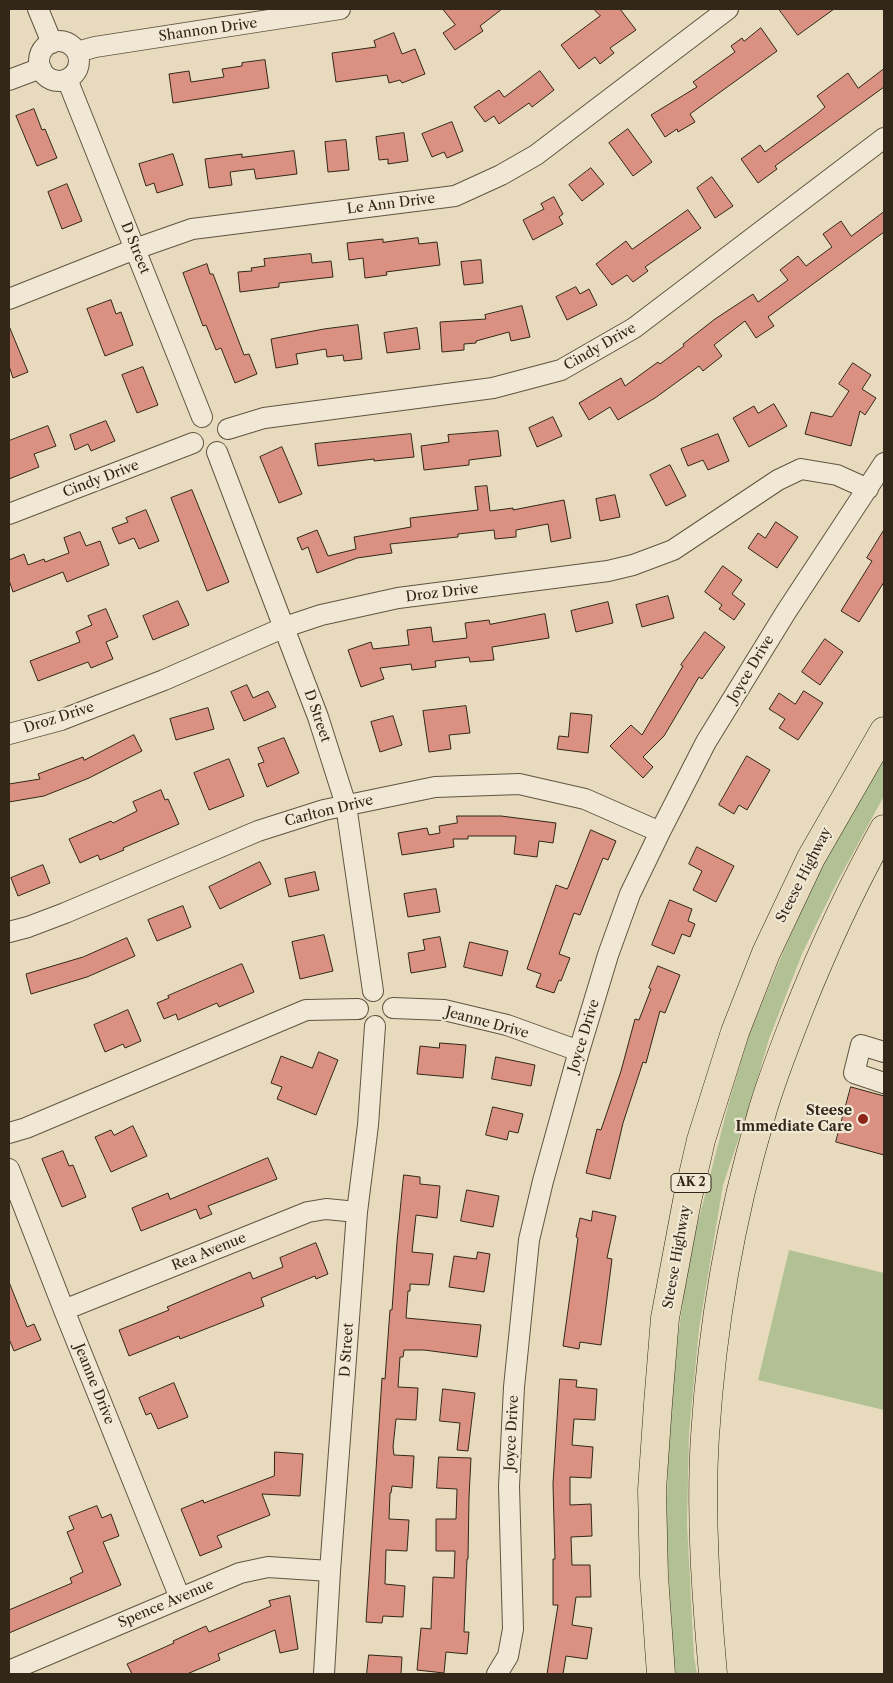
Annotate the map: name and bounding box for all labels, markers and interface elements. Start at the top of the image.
street label: Shannon Drive [158,15,258,45]
street label: Le Ann Drive [346,190,436,218]
street label: D Street [117,219,153,277]
street label: Cindy Drive [561,320,639,374]
street label: Cindy Drive [61,457,141,501]
street label: Droz Drive [405,580,479,606]
street label: Joyce Drive [724,632,778,706]
street label: D Street [300,687,334,745]
street label: Droz Drive [22,699,96,737]
street label: Carlton Drive [283,792,375,830]
street label: Steese Highway [773,825,835,925]
street label: Joyce Drive [565,997,603,1075]
street label: Jeanne Drive [444,1004,530,1042]
place label: Steese Immediate Care [735,1103,852,1136]
marker: Steese Immediate Care [856,1112,870,1126]
road number: AK 2 [671,1174,711,1192]
street label: Steese Highway [660,1204,694,1310]
street label: Rea Avenue [169,1229,249,1275]
street label: D Street [337,1322,357,1378]
street label: Jeanne Drive [70,1341,118,1427]
street label: Joyce Drive [502,1395,522,1471]
street label: Spence Avenue [116,1576,216,1632]

